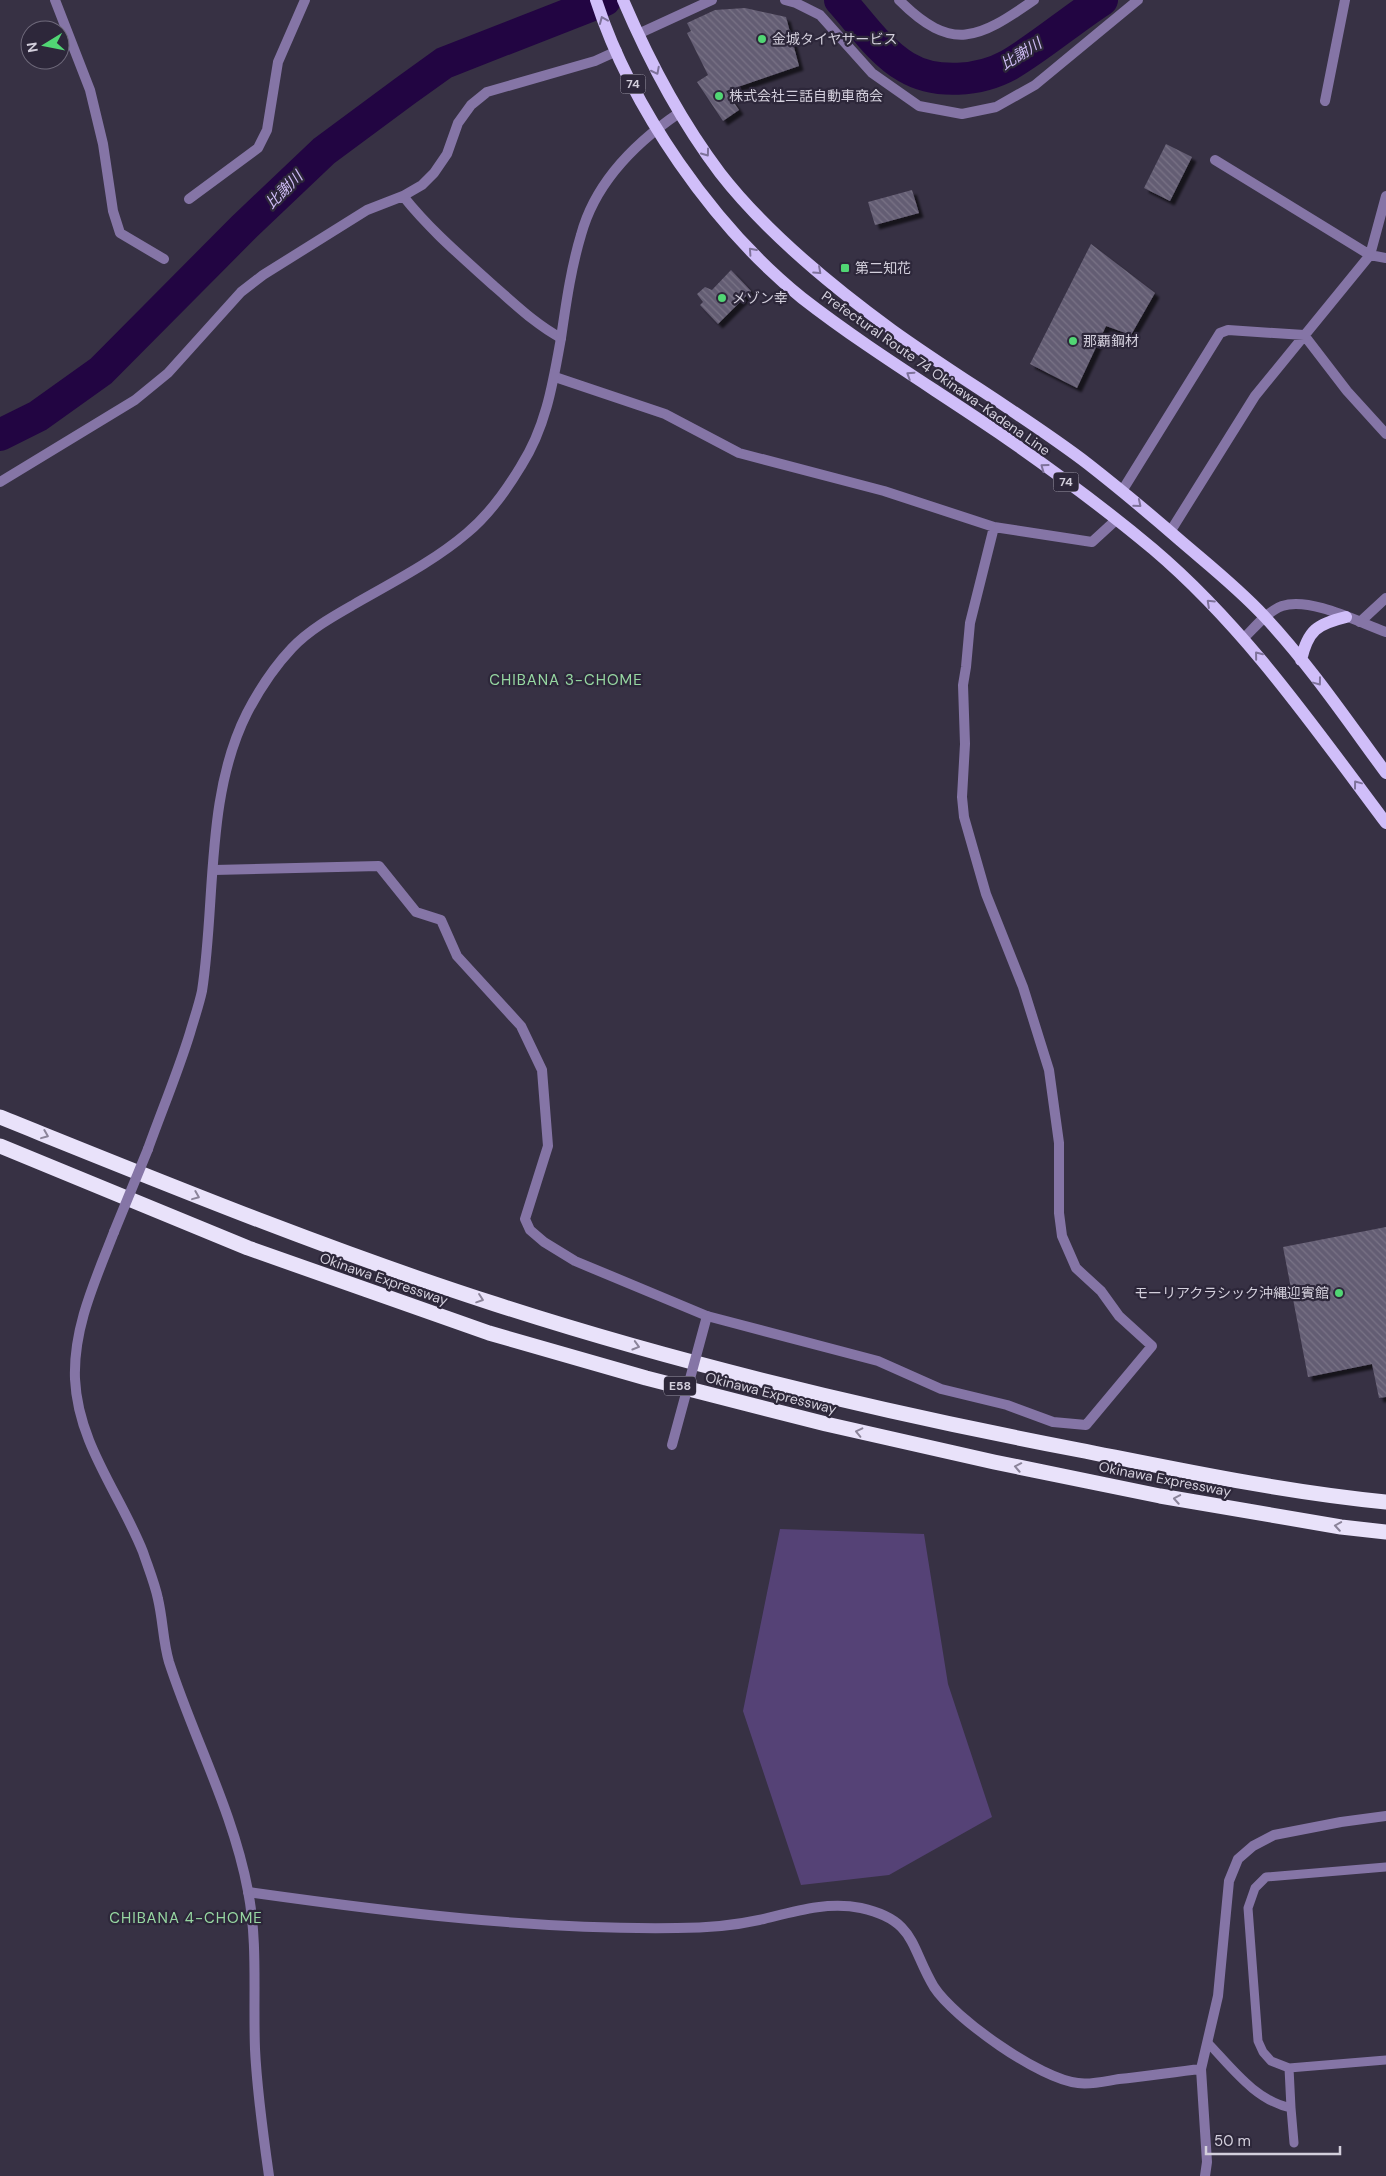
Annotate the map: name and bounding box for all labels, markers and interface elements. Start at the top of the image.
one-way arrow [599,16,610,25]
north arrow [20,20,70,70]
place label: 金城タイヤサービス [772,30,898,48]
marker: 金城タイヤサービス [756,33,768,45]
water label: 比謝川 [997,33,1047,74]
text: N [22,41,42,54]
one-way arrow [650,66,660,75]
road number: 74 [620,74,646,94]
place label: 株式会社三話自動車商会 [729,87,883,105]
marker: 株式会社三話自動車商会 [713,90,725,102]
one-way arrow [700,148,709,157]
water label: 比謝川 [261,166,308,213]
one-way arrow [749,247,758,256]
place label: 第二知花 [855,259,911,277]
marker: 第二知花 [839,262,851,274]
one-way arrow [812,265,821,274]
street label: Prefectural Route 74 Okinawa-Kadena Line [818,287,1054,459]
place label: メゾン幸 [732,289,788,307]
marker: メゾン幸 [716,292,728,304]
place label: 那覇鋼材 [1083,332,1139,350]
marker: 那覇鋼材 [1067,335,1079,347]
one-way arrow [907,372,916,381]
one-way arrow [1041,464,1050,472]
road number: 74 [1054,472,1078,492]
one-way arrow [1132,499,1141,508]
one-way arrow [1207,600,1216,609]
one-way arrow [1255,652,1263,661]
district label: CHIBANA 3-CHOME [489,670,643,690]
one-way arrow [1312,676,1321,686]
one-way arrow [1354,780,1363,790]
one-way arrow [40,1129,49,1140]
one-way arrow [191,1190,200,1201]
street label: Okinawa Expressway [318,1249,451,1309]
place label: モーリアクラシック沖縄迎賓館 [1134,1284,1329,1302]
marker: モーリアクラシック沖縄迎賓館 [1333,1287,1345,1299]
one-way arrow [475,1293,484,1303]
one-way arrow [631,1340,639,1350]
street label: Okinawa Expressway [704,1368,839,1418]
road number: E58 [664,1376,696,1395]
one-way arrow [855,1427,864,1438]
street label: Okinawa Expressway [1097,1457,1233,1501]
one-way arrow [1014,1463,1022,1473]
one-way arrow [1173,1494,1182,1504]
one-way arrow [1333,1522,1342,1532]
district label: CHIBANA 4-CHOME [109,1908,263,1928]
scale bar [1206,2124,1340,2156]
text: 50 m [1214,2131,1251,2151]

